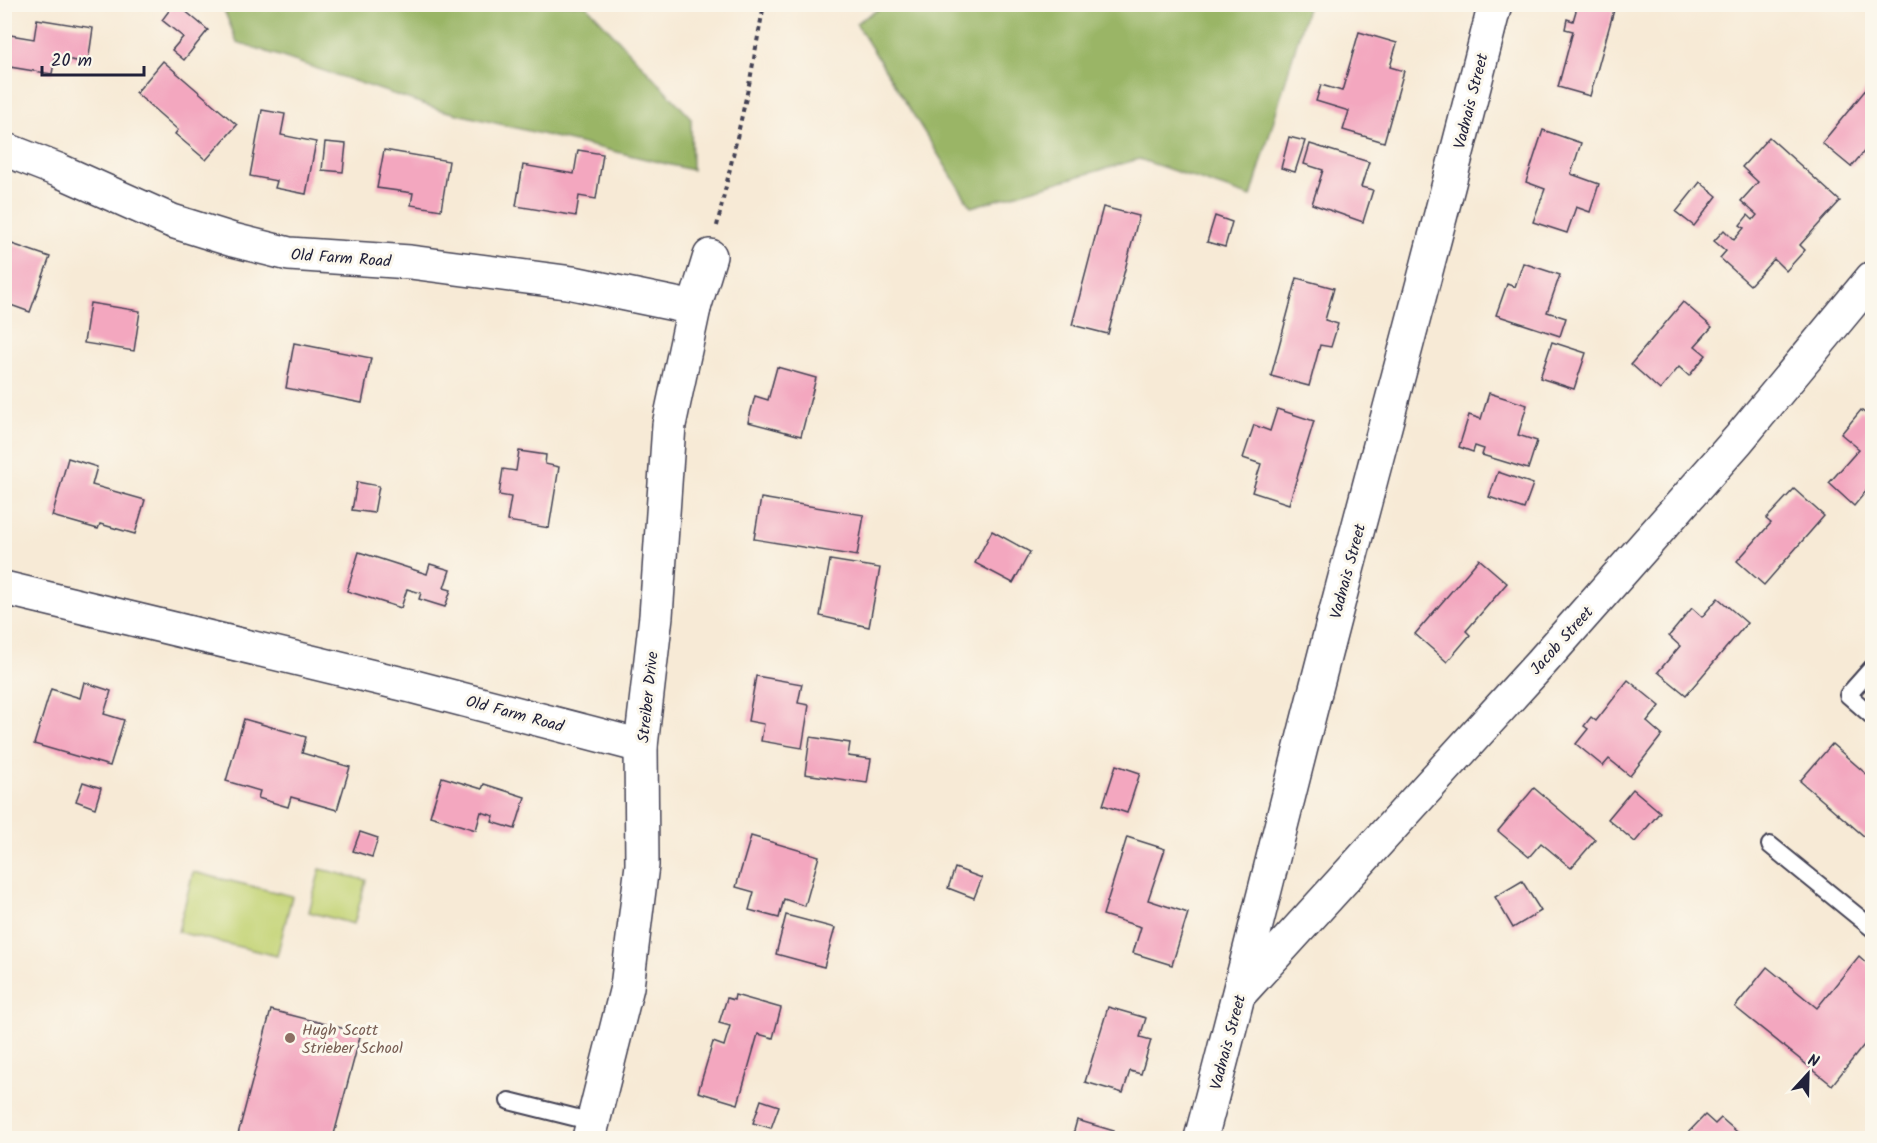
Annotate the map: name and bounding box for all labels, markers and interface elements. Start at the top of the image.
scale bar [42,39,144,77]
text: 20 m [51,47,92,76]
street label: Vadnais Street [1448,50,1496,152]
street label: Old Farm Road [290,243,393,275]
street label: Vadnais Street [1324,520,1373,622]
street label: Jacob Street [1524,601,1600,681]
street label: Streiber Drive [631,650,666,744]
street label: Old Farm Road [463,689,567,740]
street label: Vadnais Street [1204,991,1253,1093]
place label: Hugh Scott Strieber School [302,1018,403,1061]
marker: Hugh Scott Strieber School [283,1031,297,1045]
north arrow [1778,1044,1838,1104]
text: N [1804,1048,1822,1075]

